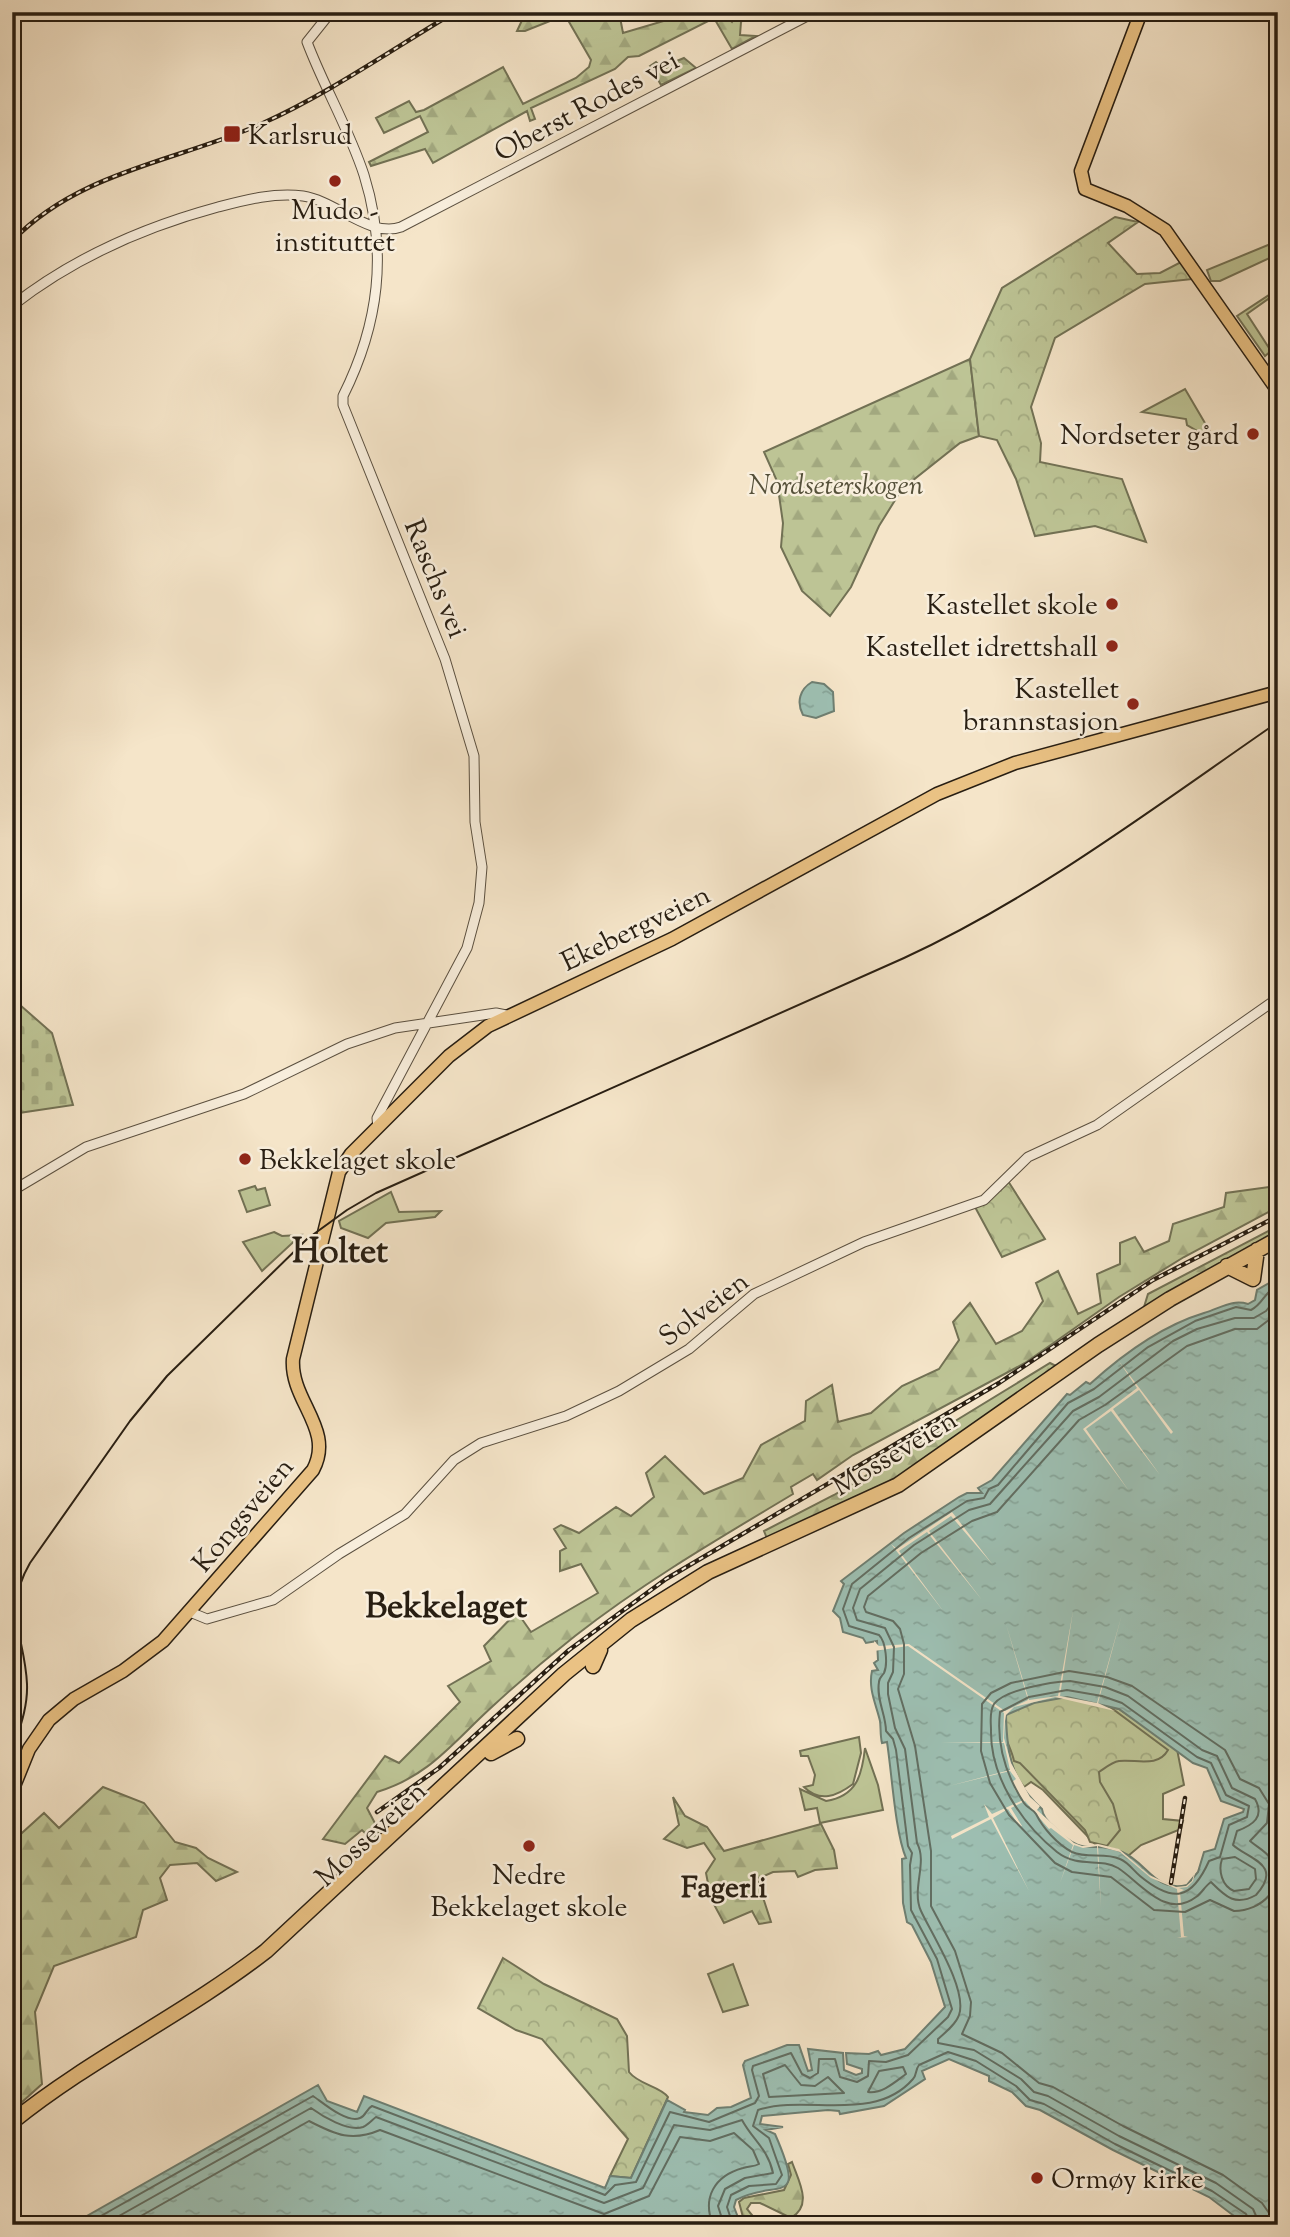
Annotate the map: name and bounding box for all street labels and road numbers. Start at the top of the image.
street label: Oberst Rodes vei [488,42,687,173]
street label: Raschs vei [392,514,476,644]
street label: Ekebergveien [555,876,718,983]
street label: Solveien [651,1263,758,1358]
street label: Mosseveien [825,1401,966,1508]
street label: Kongsveien [184,1450,304,1582]
street label: Mosseveien [307,1773,437,1897]

